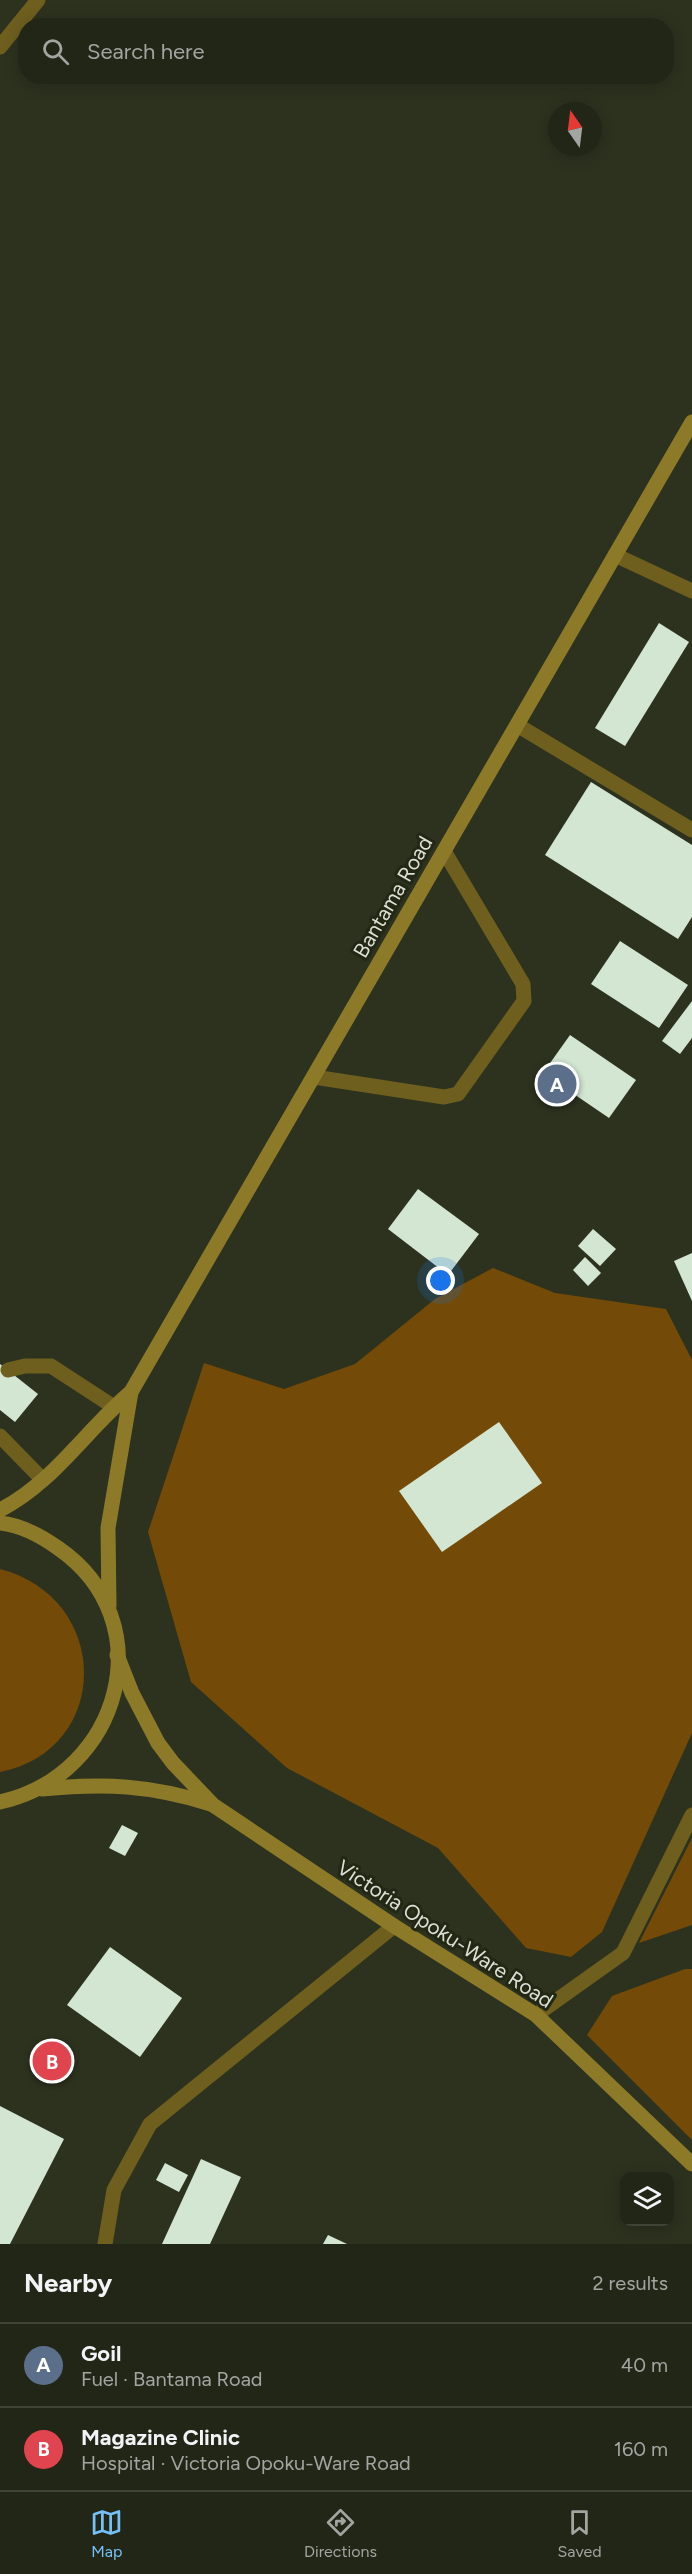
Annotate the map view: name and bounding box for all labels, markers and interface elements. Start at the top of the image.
search box [18,18,674,84]
icon: search [39,35,72,68]
text: Search here [87,38,205,65]
north arrow [548,102,602,156]
street label: Bantama Road [348,832,437,962]
pin: A [538,1062,576,1106]
your location [426,1266,455,1295]
street label: Victoria Opoku-Ware Road [333,1854,558,2013]
pin: B [32,2038,72,2084]
map controls [620,2172,674,2226]
button: layers [620,2172,674,2226]
text: Nearby [24,2267,112,2299]
text: 2 results [592,2271,668,2295]
text: Goil [81,2340,121,2367]
text: A [36,2353,51,2377]
text: 40 m [621,2353,668,2377]
text: Fuel · Bantama Road [81,2367,263,2391]
text: Magazine Clinic [81,2424,240,2451]
text: B [37,2437,50,2461]
text: 160 m [614,2437,668,2461]
text: Hospital · Victoria Opoku-Ware Road [81,2451,411,2475]
tab: Map [90,2506,123,2561]
tab: Directions [304,2506,377,2561]
tab: Saved [558,2506,602,2561]

